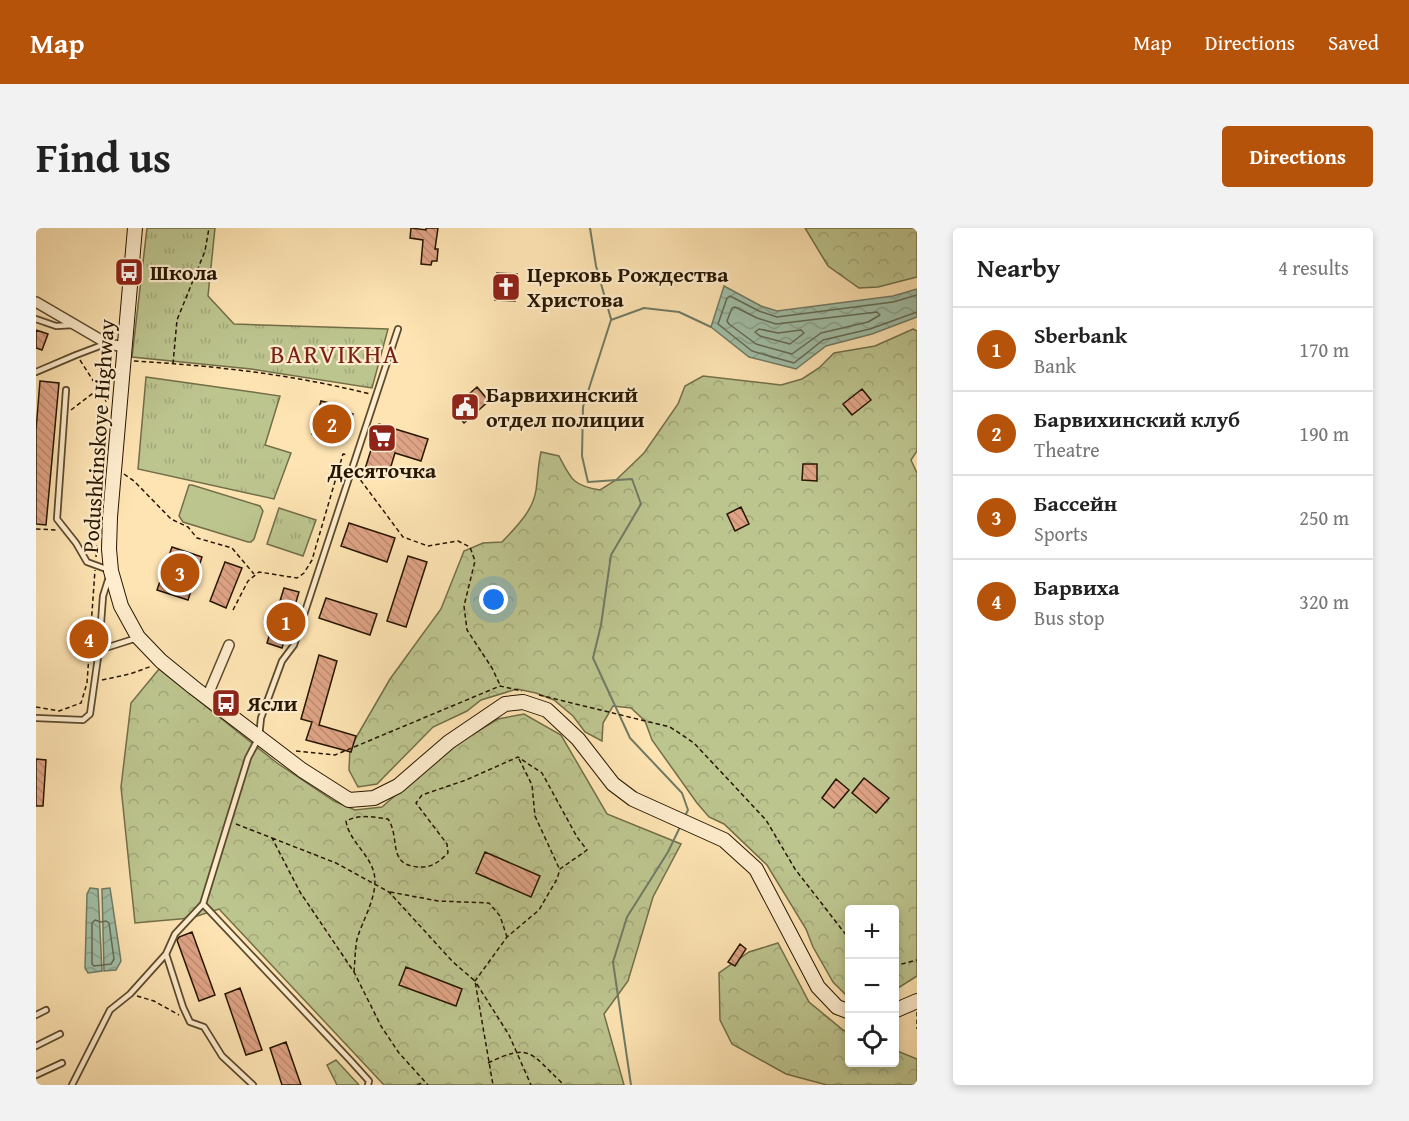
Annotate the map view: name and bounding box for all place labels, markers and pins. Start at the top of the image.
bus stop icon: Школа [113,256,145,288]
place label: Школа [150,256,218,288]
place label: Церковь Рождества Христова [527,258,729,315]
church icon: Церковь Рождества Христова [490,271,522,303]
place label: Барвихинский отдел полиции [486,378,645,435]
public building icon: Барвихинский отдел полиции [449,391,481,423]
pin: 2 [312,402,352,446]
supermarket icon: Десяточка [366,422,398,454]
place label: Десяточка [327,454,437,486]
pin: 3 [160,550,200,596]
pin: 1 [266,600,306,644]
pin: 4 [70,616,108,662]
bus stop icon: Ясли [210,687,242,719]
place label: Ясли [246,687,298,719]

